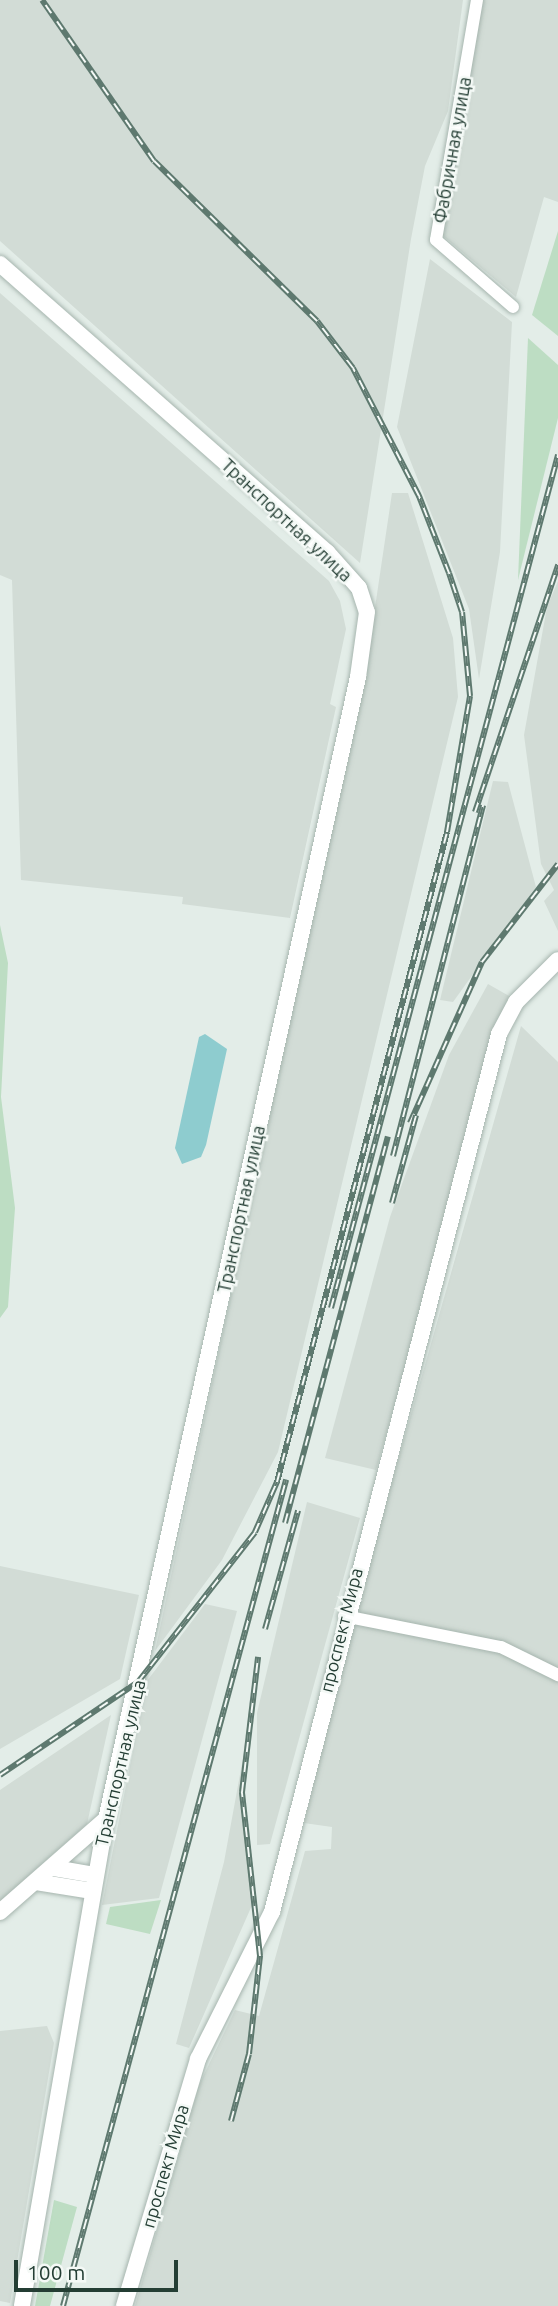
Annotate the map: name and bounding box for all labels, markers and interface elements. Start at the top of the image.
street label: Фабричная улица [428,75,476,225]
street label: Транспортная улица [217,454,357,586]
street label: Транспортная улица [213,1123,269,1295]
street label: проспект Мира [315,1566,367,1694]
street label: Транспортная улица [90,1678,150,1848]
street label: проспект Мира [137,2102,193,2230]
scale bar [18,2246,182,2290]
text: 100 m [27,2260,85,2284]

